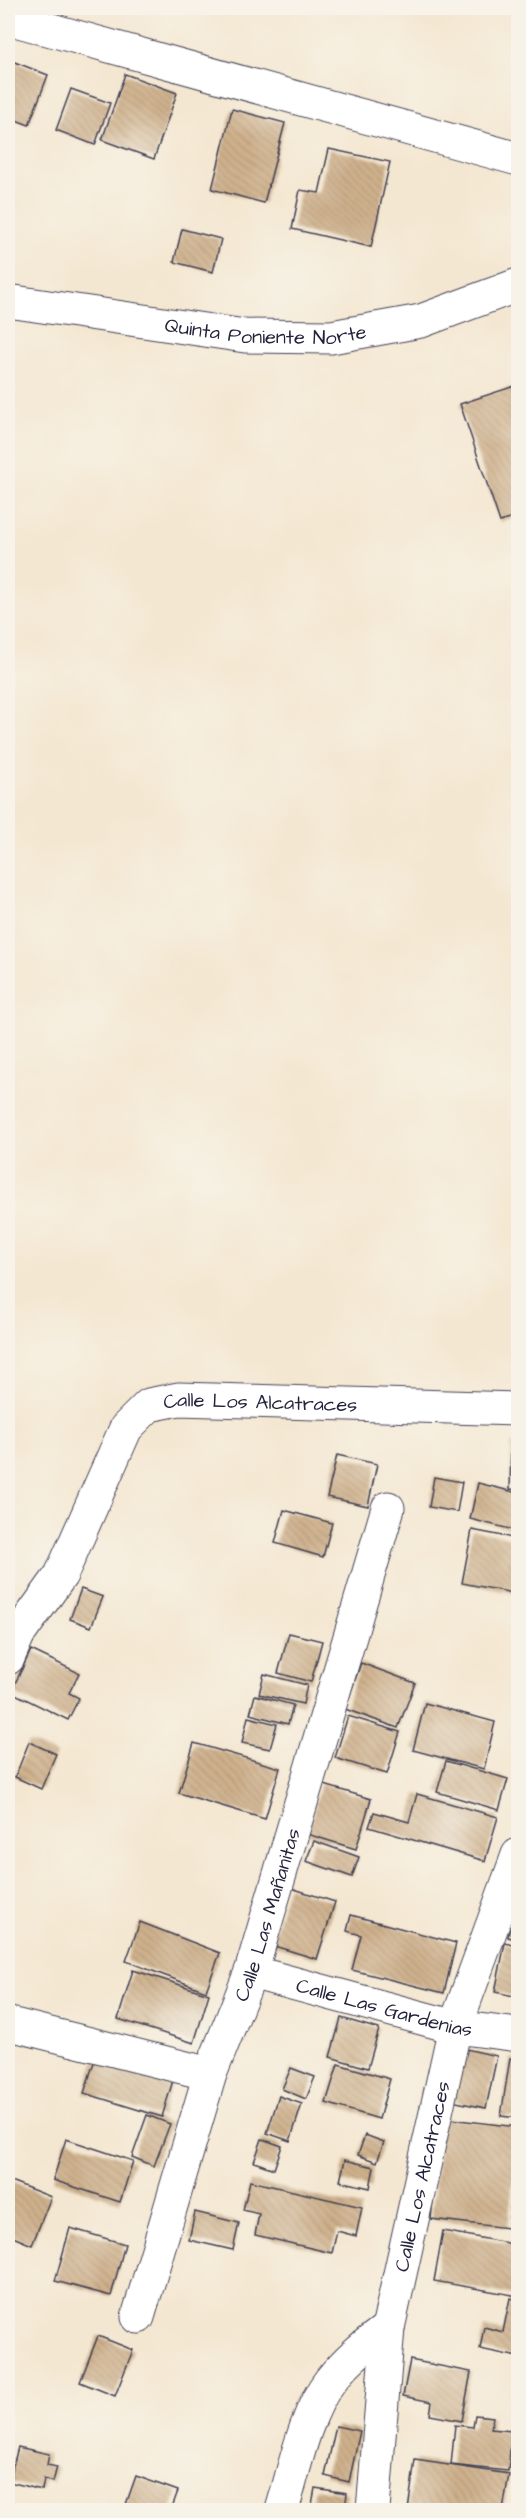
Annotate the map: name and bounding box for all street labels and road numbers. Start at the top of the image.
street label: Quinta Poniente Norte [163,311,369,352]
street label: Calle Los Alcatraces [161,1386,358,1419]
street label: Calle Las Mañanitas [228,1825,308,2006]
street label: Calle Las Gardenias [293,1972,474,2044]
street label: Calle Los Alcatraces [388,2079,458,2274]

